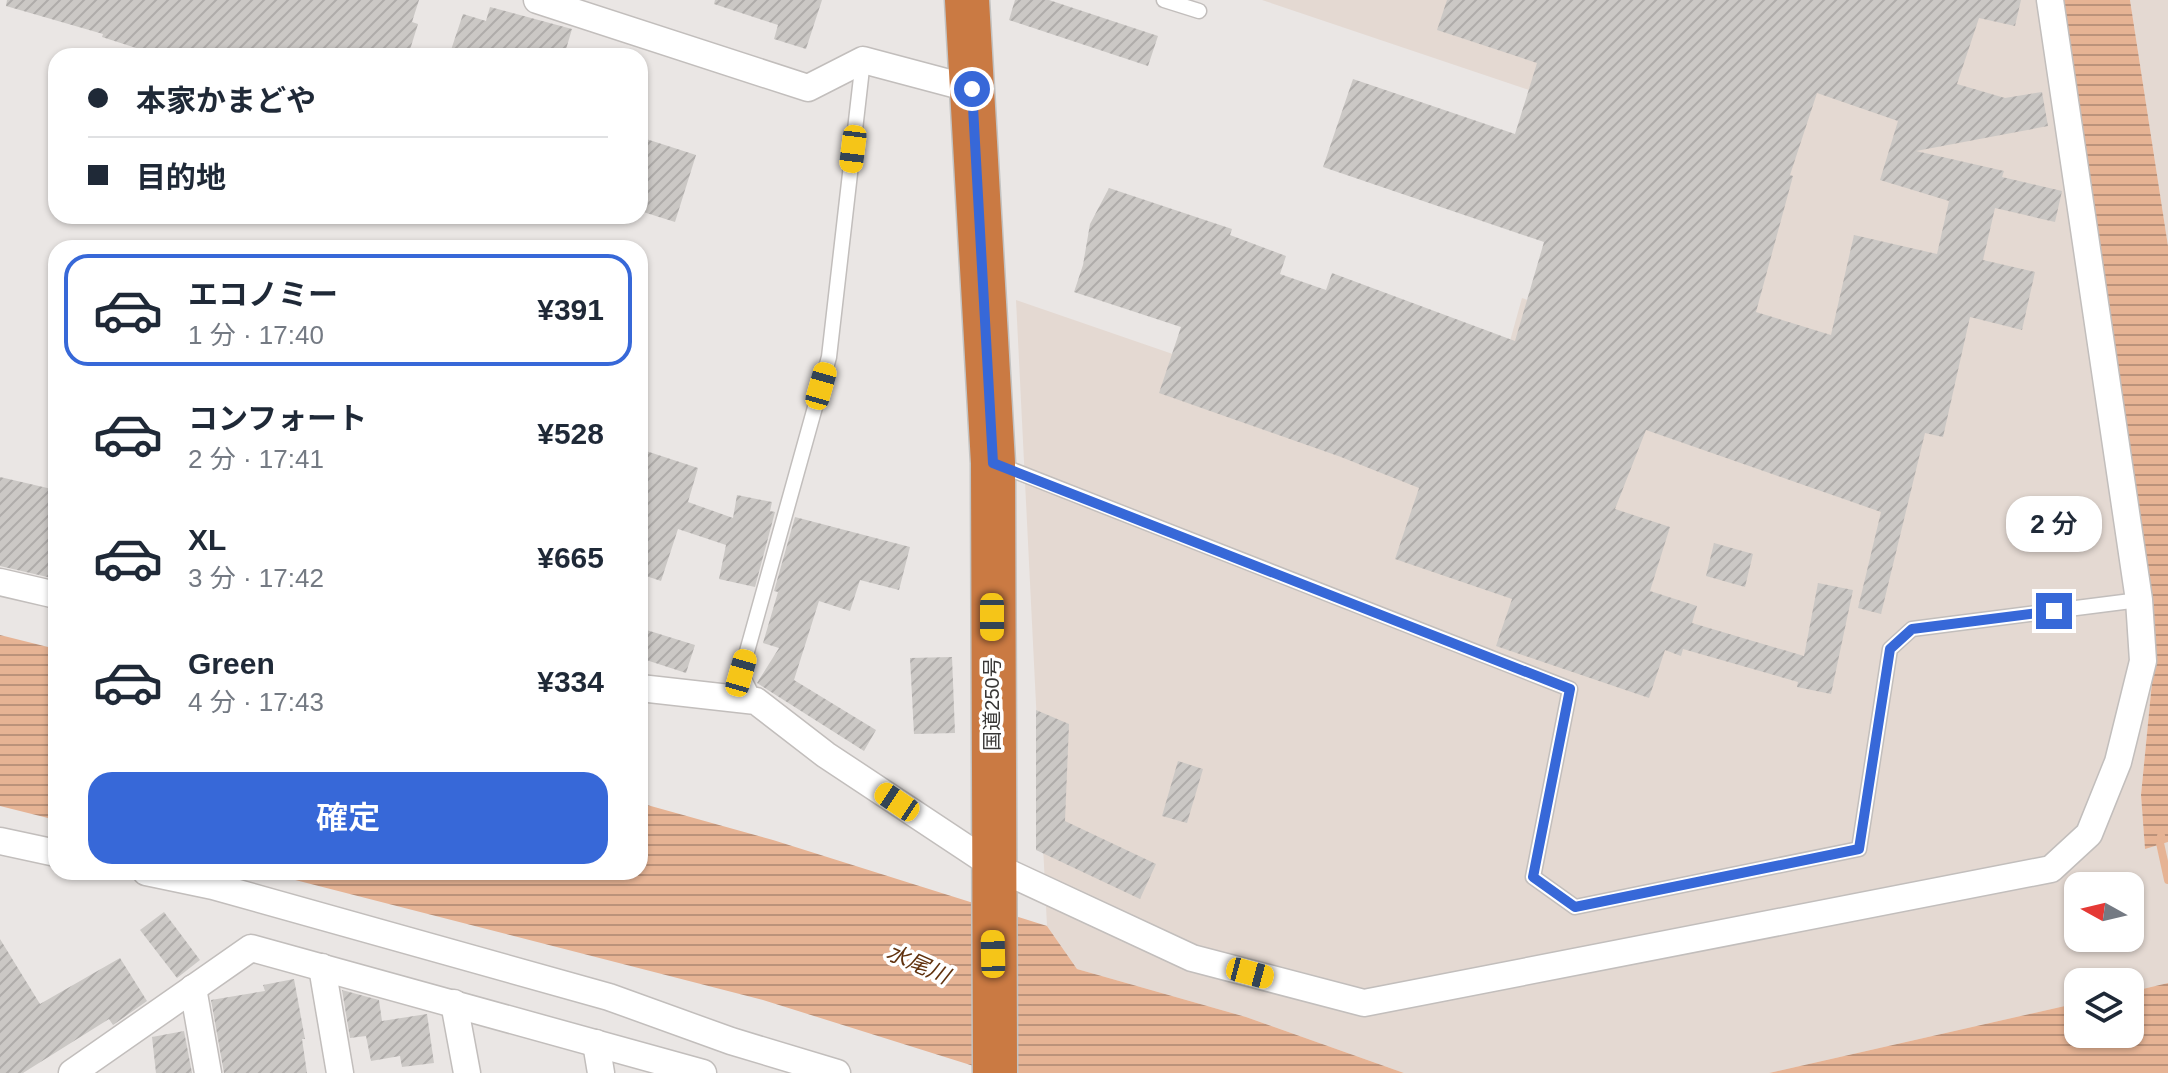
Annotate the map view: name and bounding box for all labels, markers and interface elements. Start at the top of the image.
route start [954,71,990,107]
text: 本家かまどや [136,84,316,117]
car [838,124,868,174]
text: 目的地 [136,161,226,194]
icon: car [92,274,164,346]
text: エコノミー [188,278,338,311]
text: ¥391 [537,293,604,326]
text: 1 分 · 17:40 [188,320,324,350]
car [803,360,839,412]
icon: car [92,398,164,470]
text: コンフォート [188,402,367,435]
text: ¥528 [537,417,604,450]
text: 2 分 · 17:41 [188,444,324,474]
callout: 2 分 [2006,495,2102,551]
text: 2 分 [2030,509,2078,539]
icon: car [92,522,164,594]
text: XL [188,523,226,556]
text: ¥665 [537,541,604,574]
text: 3 分 · 17:42 [188,563,324,593]
car [980,593,1004,641]
route end [2036,593,2072,629]
icon: car [92,646,164,718]
text: Green [188,647,275,680]
car [723,647,759,699]
street label: 国道250号 [981,657,1003,751]
text: ¥334 [537,665,604,698]
text: 4 分 · 17:43 [188,687,324,717]
button: 確定 [88,772,608,864]
car [870,779,924,825]
north arrow [2064,872,2144,952]
map controls [2064,872,2144,1048]
car [981,930,1005,978]
water label: 水尾川 [883,939,955,990]
car [1224,955,1276,991]
button: layers [2064,968,2144,1048]

